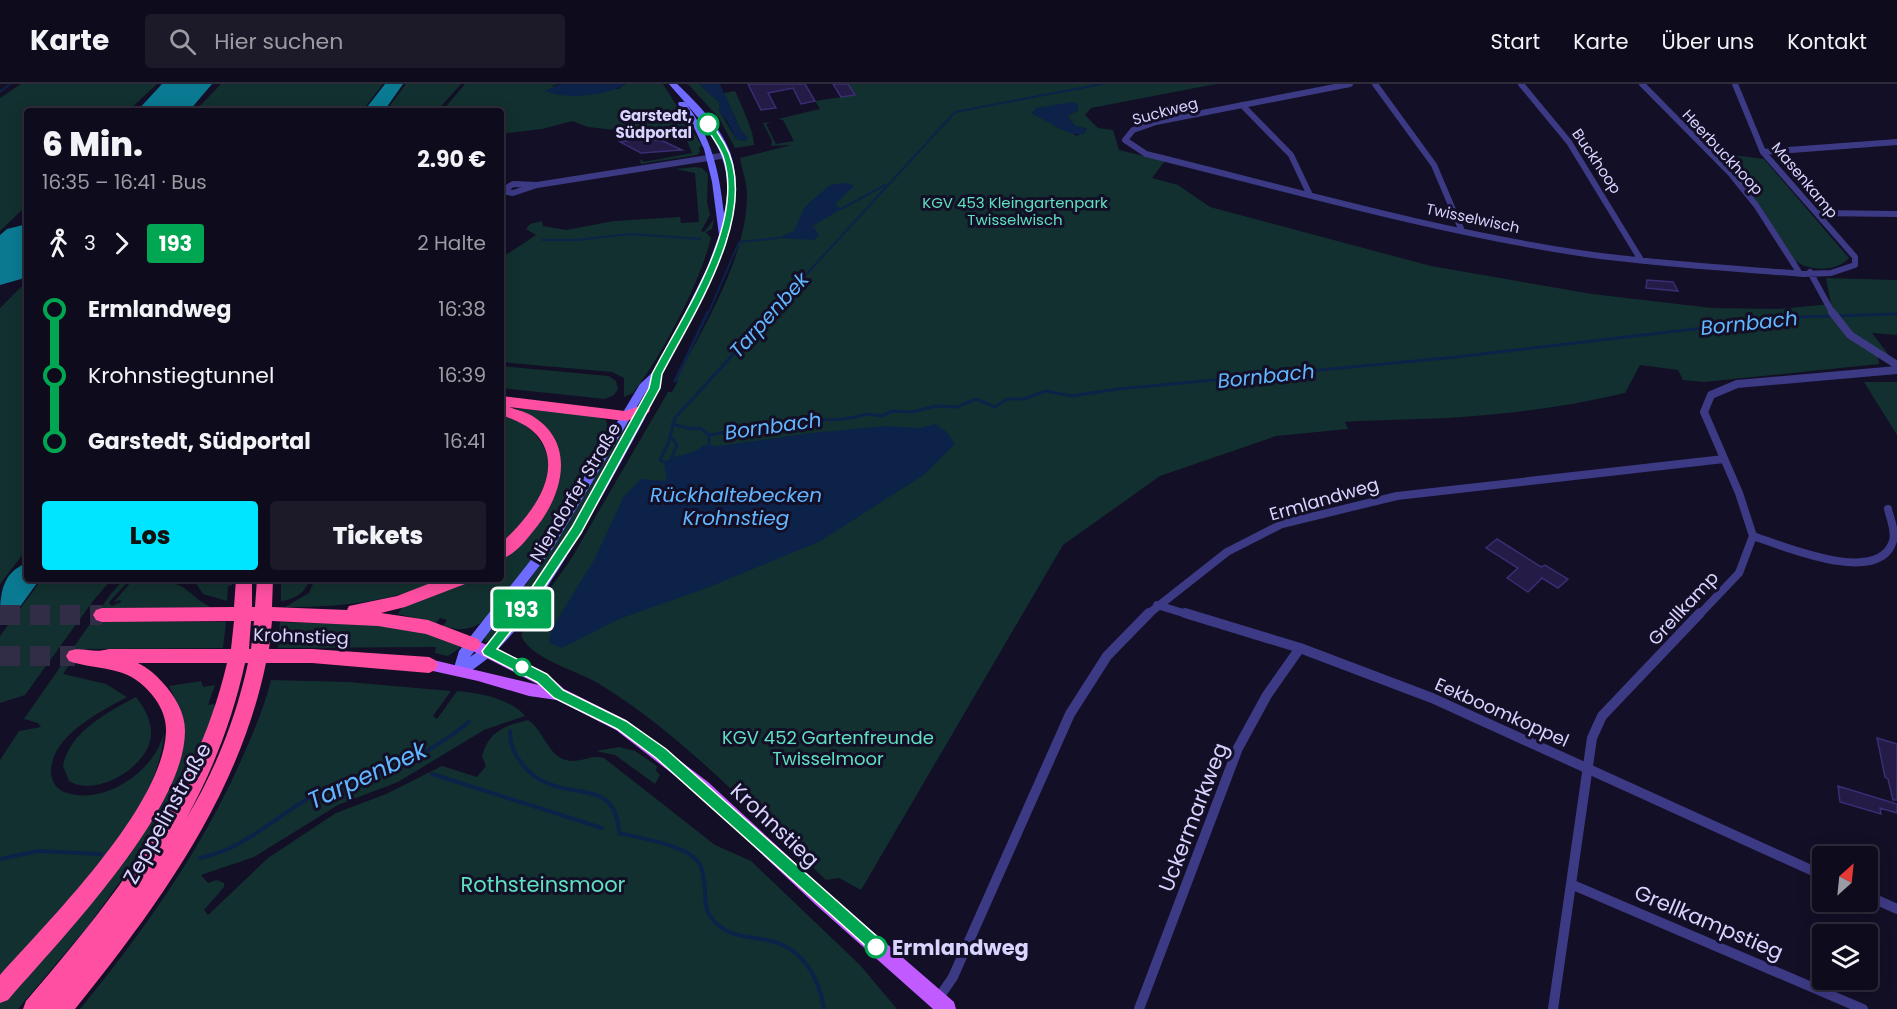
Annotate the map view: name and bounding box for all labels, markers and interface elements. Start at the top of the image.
search box [145,14,565,68]
text: Karte [30,21,109,60]
icon: search [166,25,199,58]
text: Hier suchen [214,26,343,57]
text: Start [1491,27,1540,56]
text: Karte [1573,27,1629,56]
text: Über uns [1662,27,1754,56]
text: Kontakt [1787,27,1867,56]
street label: Suckweg [1130,92,1200,130]
place label: Garstedt, Südportal [616,105,692,143]
street label: Heerbuckhoop [1678,105,1768,199]
marker: Garstedt, Südportal [697,113,719,135]
text: 6 Min. [42,121,143,168]
street label: Buckhoop [1567,124,1627,198]
street label: Masenkamp [1767,138,1843,222]
text: 2.90 € [417,144,486,175]
text: 16:35 – 16:41 · Bus [42,168,207,196]
park label: KGV 453 Kleingartenpark Twisselwisch [922,192,1108,230]
street label: Twisselwisch [1424,198,1522,238]
icon: walk [42,227,75,260]
icon: forward [105,227,138,260]
text: 3 [84,229,96,257]
text: 193 [159,229,192,258]
text: 2 Halte [417,229,486,257]
water label: Tarpenbek [723,265,816,364]
text: Ermlandweg [88,294,231,325]
text: 16:38 [438,295,486,323]
water label: Bornbach [1699,304,1799,342]
water label: Bornbach [1216,357,1316,395]
text: Krohnstiegtunnel [88,360,274,391]
text: 16:39 [438,361,486,389]
water label: Bornbach [723,405,823,447]
street label: Niendorfer Straße [524,418,626,566]
text: Garstedt, Südportal [88,426,311,457]
text: 16:41 [444,427,486,455]
street label: Ermlandweg [1266,471,1382,527]
water label: Rückhaltebecken Krohnstieg [650,481,822,532]
button: Los [42,501,258,570]
button: Tickets [270,501,486,570]
street label: Grellkamp [1642,566,1724,650]
line badge: 193 [488,590,556,628]
text: 193 [505,595,539,624]
street label: Krohnstieg [253,622,349,650]
unlabelled marker [513,658,531,676]
street label: Eekboomkoppel [1431,671,1573,753]
park label: KGV 452 Gartenfreunde Twisselmoor [722,725,934,771]
water label: Tarpenbek [302,732,434,817]
street label: Zeppelinstraße [116,737,218,889]
street label: Uckermarkweg [1151,738,1235,896]
street label: Krohnstieg [724,776,826,874]
north arrow [1812,846,1878,912]
map controls [1812,846,1878,990]
park label: Rothsteinsmoor [461,870,626,899]
street label: Grellkampstieg [1630,878,1788,966]
button: layers [1812,924,1878,990]
place label: Ermlandweg [892,933,1029,962]
marker: Ermlandweg [865,936,887,958]

